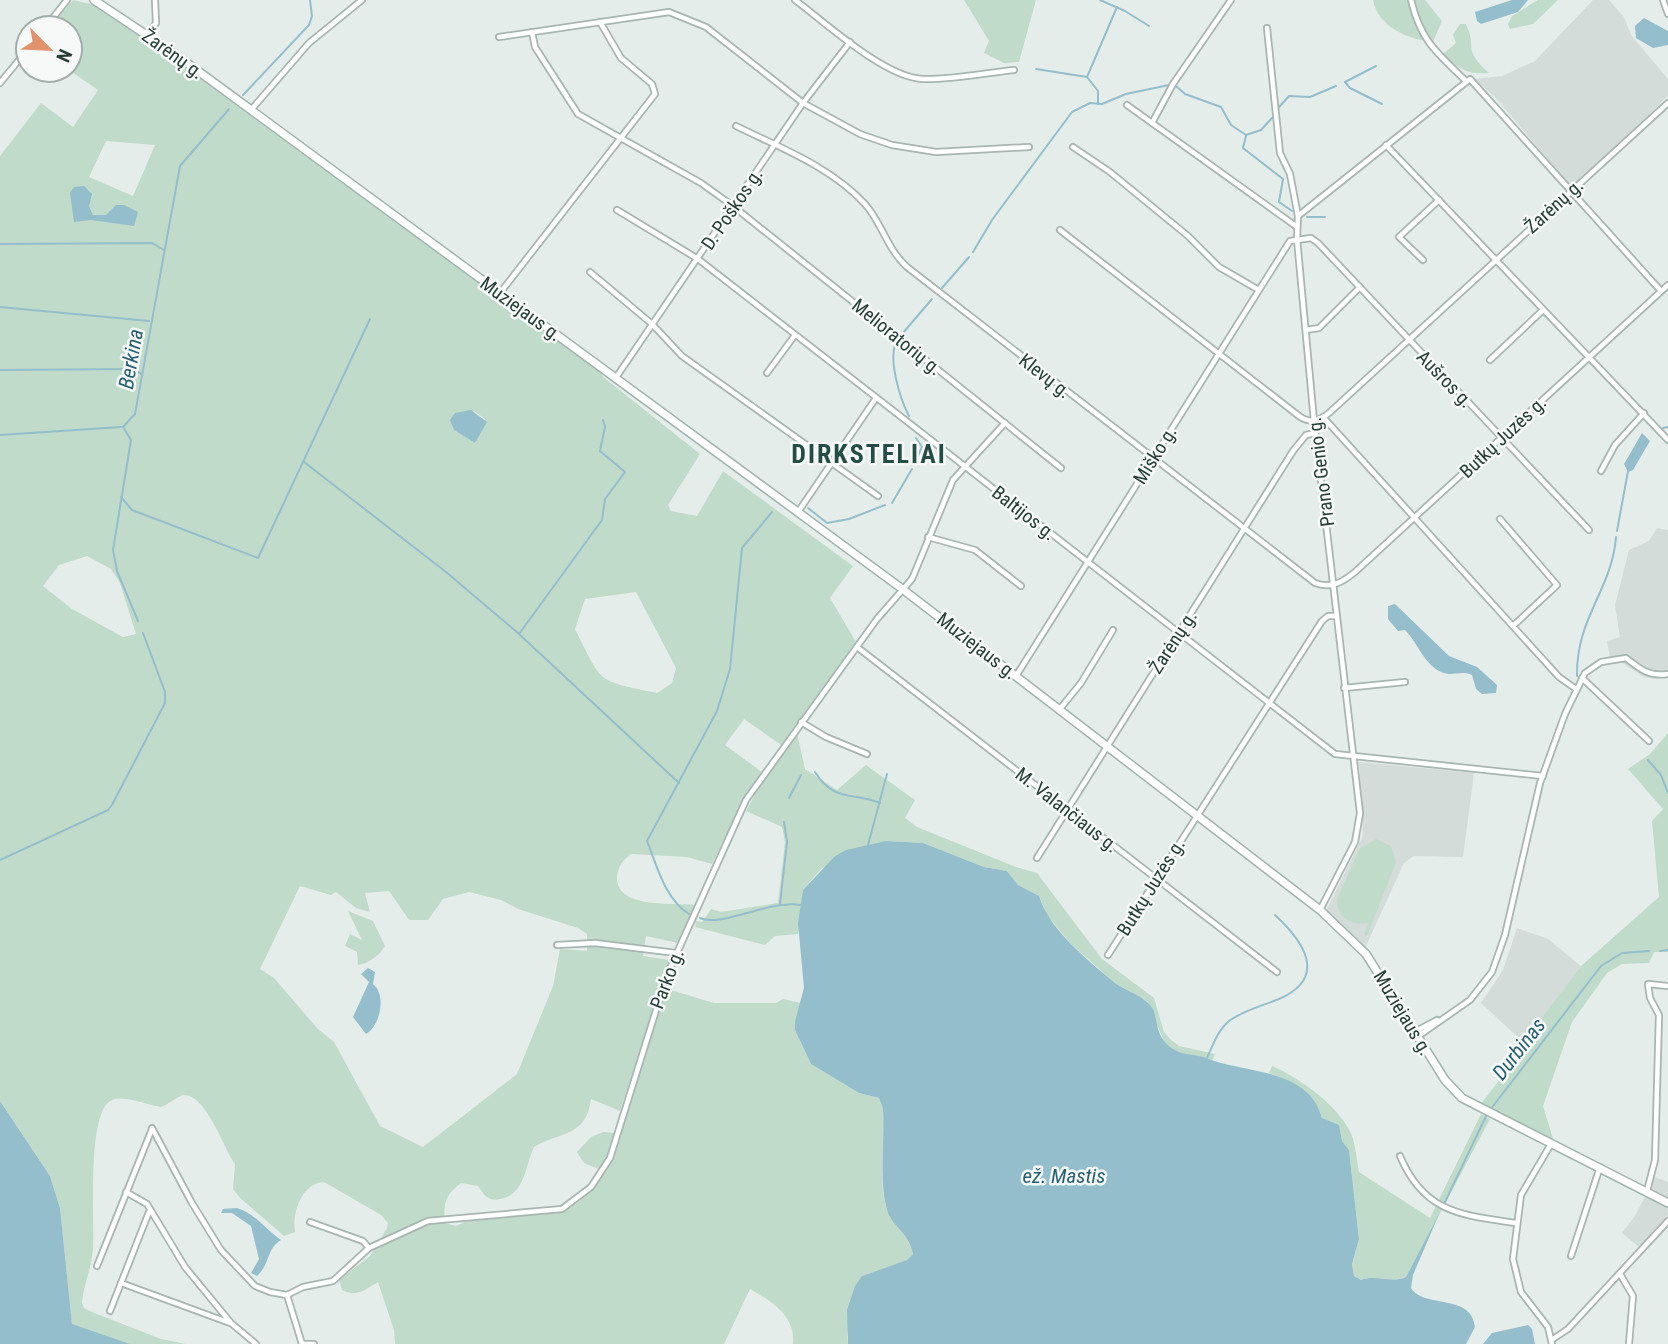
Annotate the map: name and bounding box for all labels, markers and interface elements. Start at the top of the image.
north arrow [14,14,84,84]
street label: Žarėnų g. [138,24,208,84]
text: N [51,46,77,66]
street label: D. Poškos g. [696,164,768,254]
street label: Žarėnų g. [1520,174,1588,238]
street label: Muziejaus g. [476,272,566,346]
street label: Melioratorių g. [847,294,947,380]
water label: Berkina [114,327,148,391]
street label: Aušros g. [1412,345,1478,413]
street label: Klevų g. [1014,349,1076,403]
street label: Butkų Juzės g. [1455,391,1551,483]
street label: Prano Genio g. [1303,416,1339,528]
street label: Miško g. [1128,422,1182,488]
district label: DIRKSTELIAI [791,439,947,469]
street label: Baltijos g. [987,481,1061,545]
street label: Žarėnų g. [1144,606,1202,678]
street label: Muziejaus g. [932,608,1022,684]
street label: M. Valančiaus g. [1011,763,1123,857]
street label: Butkų Juzės g. [1112,834,1190,940]
street label: Parko g. [645,946,689,1012]
street label: Muziejaus g. [1369,966,1437,1060]
water label: Durbinas [1488,1014,1550,1084]
water label: ež. Mastis [1022,1164,1106,1188]

